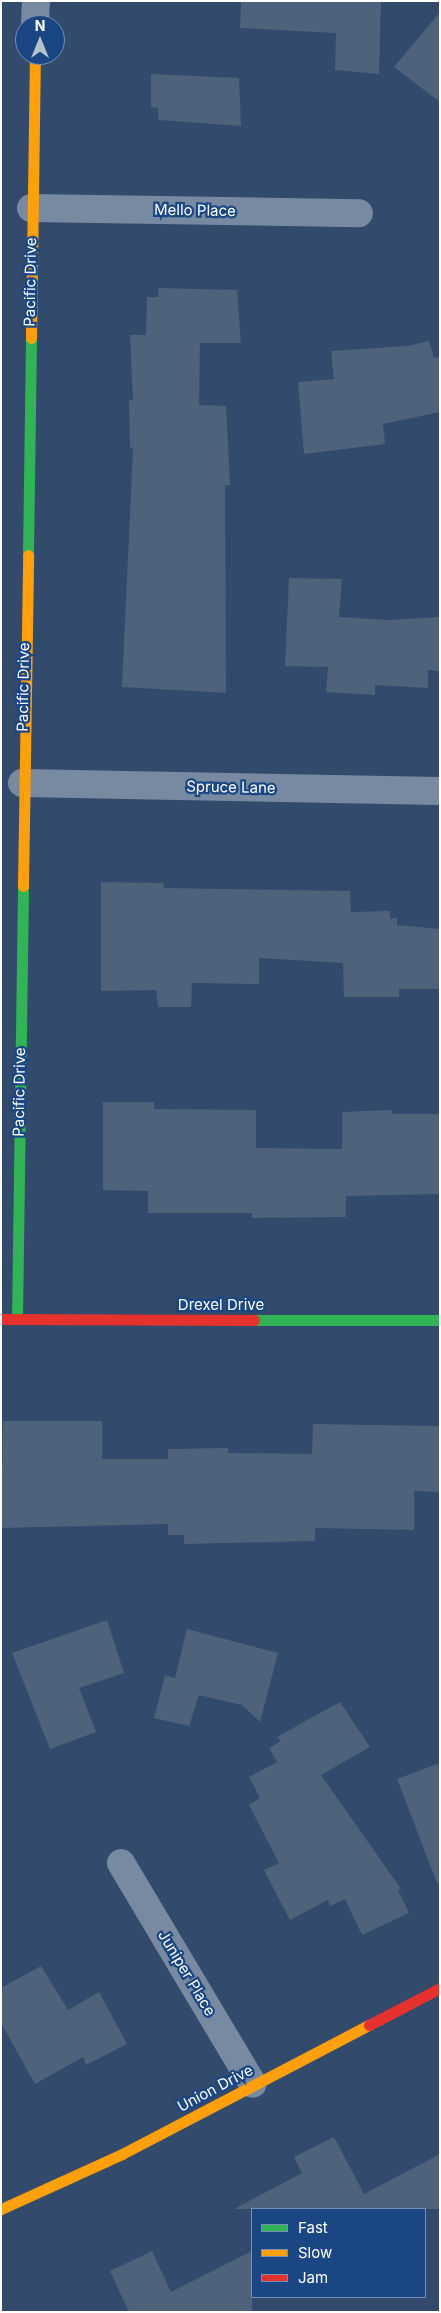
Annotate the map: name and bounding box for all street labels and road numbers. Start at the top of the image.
street label: Mello Place [154,200,236,220]
street label: Pacific Drive [20,237,40,327]
street label: Pacific Drive [13,642,33,732]
street label: Spruce Lane [186,777,276,797]
street label: Pacific Drive [9,1047,29,1137]
street label: Drexel Drive [178,1296,264,1314]
street label: Juniper Place [154,1927,220,2019]
street label: Union Drive [174,2061,256,2115]

